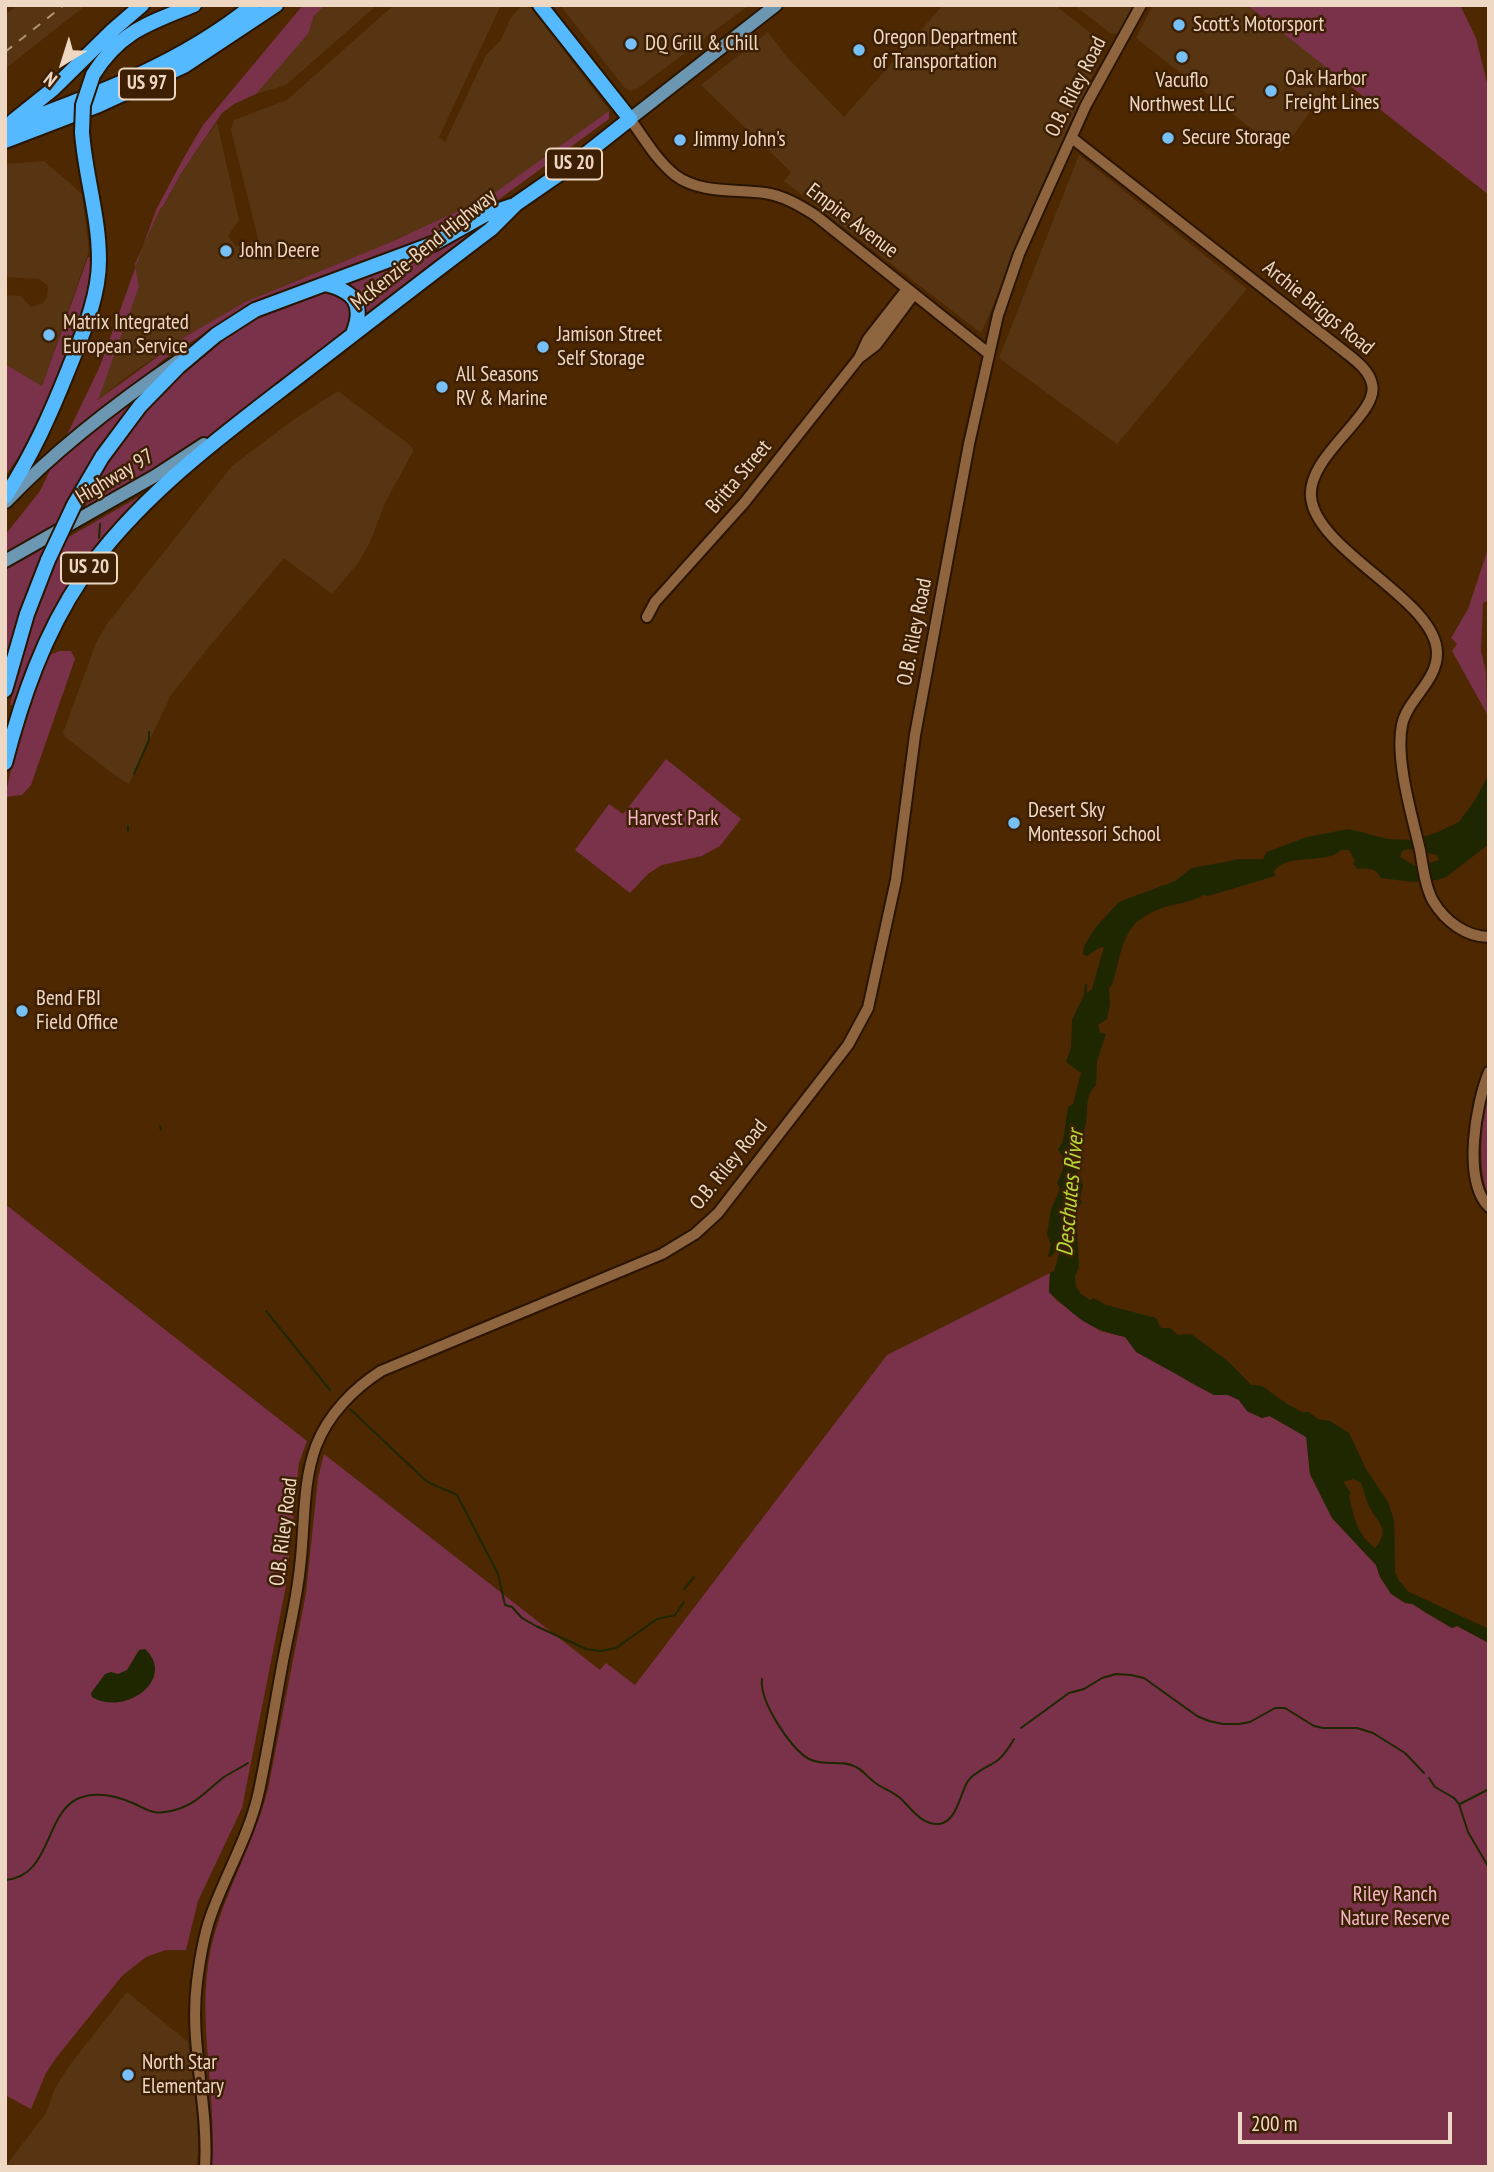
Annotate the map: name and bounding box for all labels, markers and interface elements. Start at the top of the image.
place label: Scott's Motorsport [1193,12,1324,38]
marker: Scott's Motorsport [1171,17,1187,33]
place label: Oregon Department of Transportation [873,25,1017,75]
north arrow [28,28,98,98]
place label: DQ Grill & Chill [645,31,758,57]
street label: O.B. Riley Road [1040,33,1112,141]
marker: DQ Grill & Chill [623,36,639,52]
marker: Oregon Department of Transportation [851,42,867,58]
marker: Vacuflo Northwest LLC [1174,49,1190,65]
place label: Oak Harbor Freight Lines [1285,66,1379,116]
text: N [39,67,62,92]
road number: US 97 [119,68,175,100]
place label: Vacuflo Northwest LLC [1129,68,1235,118]
marker: Oak Harbor Freight Lines [1263,83,1279,99]
place label: Secure Storage [1182,125,1291,151]
place label: Jimmy John's [694,127,786,153]
marker: Secure Storage [1160,130,1176,146]
marker: Jimmy John's [672,132,688,148]
road number: US 20 [546,148,602,180]
street label: Empire Avenue [801,178,903,264]
street label: McKenzie-Bend Highway [346,184,502,316]
place label: John Deere [240,238,320,264]
marker: John Deere [218,243,234,259]
street label: Archie Briggs Road [1257,255,1379,361]
place label: Matrix Integrated European Service [63,310,189,360]
place label: Jamison Street Self Storage [557,322,662,372]
marker: Matrix Integrated European Service [41,327,57,343]
marker: Jamison Street Self Storage [535,339,551,355]
place label: All Seasons RV & Marine [456,362,548,412]
marker: All Seasons RV & Marine [434,379,450,395]
street label: Britta Street [701,435,777,519]
street label: Highway 97 [72,444,158,510]
road number: US 20 [61,552,117,583]
street label: O.B. Riley Road [892,576,938,688]
place label: Desert Sky Montessori School [1028,798,1161,848]
park label: Harvest Park [628,806,718,832]
marker: Desert Sky Montessori School [1006,815,1022,831]
place label: Bend FBI Field Office [36,986,118,1036]
marker: Bend FBI Field Office [14,1003,30,1019]
street label: O.B. Riley Road [685,1115,773,1215]
water label: Deschutes River [1052,1129,1090,1257]
street label: O.B. Riley Road [265,1476,303,1588]
park label: Riley Ranch Nature Reserve [1340,1882,1450,1932]
place label: North Star Elementary [142,2050,224,2100]
marker: North Star Elementary [120,2067,136,2083]
scale bar [1242,2098,1456,2142]
text: 200 m [1251,2110,1297,2137]

